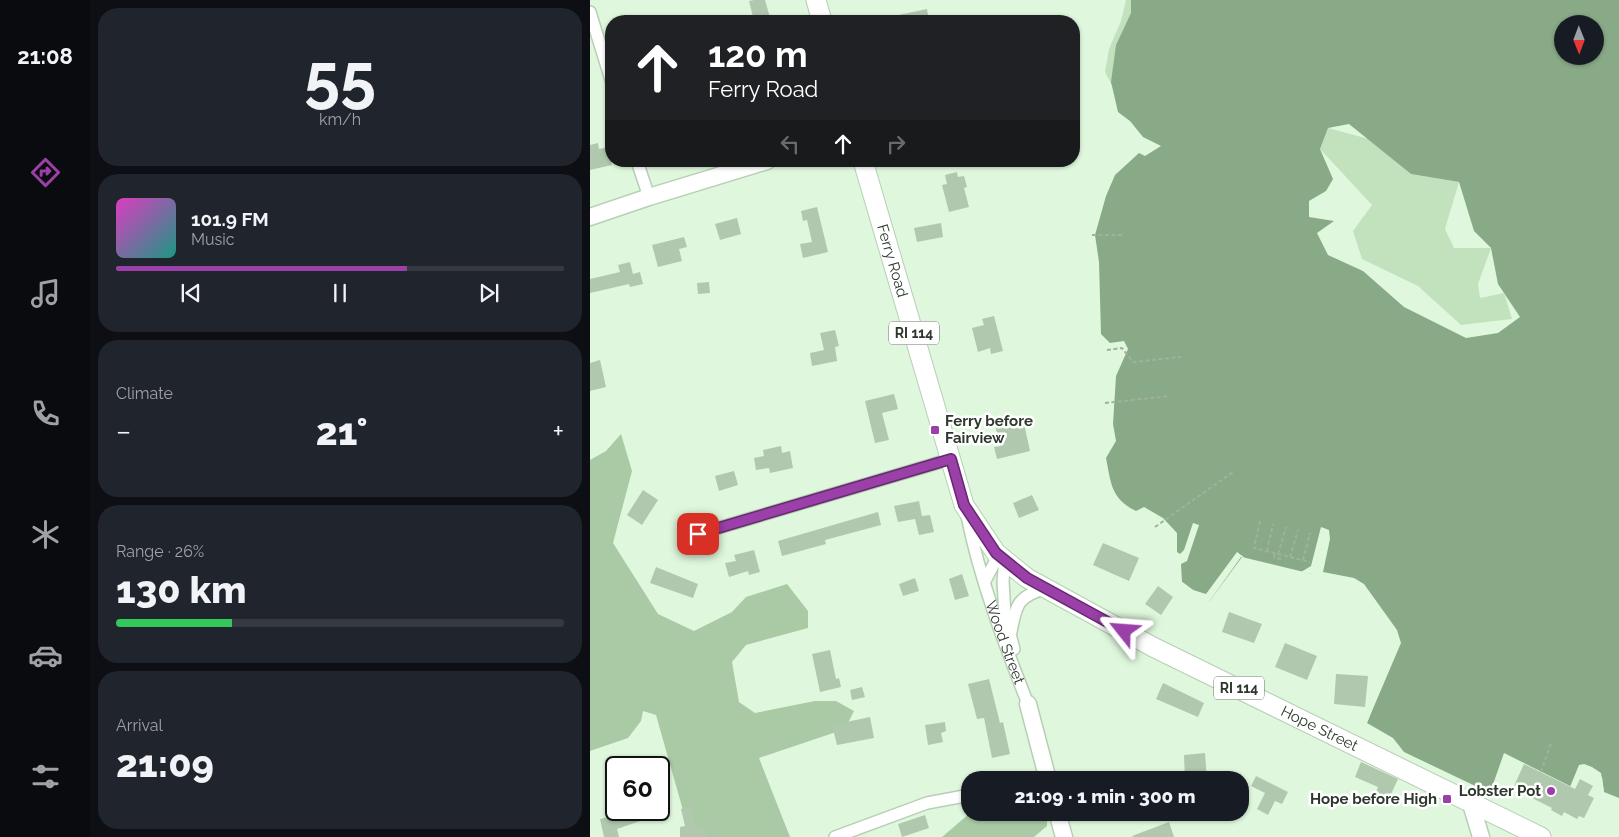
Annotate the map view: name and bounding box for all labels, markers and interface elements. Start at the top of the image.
north arrow [1554,15,1604,65]
map controls [1554,15,1604,65]
text: 120 m [708,34,808,75]
icon: ahead [625,35,690,100]
text: 55 [304,39,376,115]
text: 21:08 [17,43,73,69]
text: Ferry Road [708,76,818,102]
text: km/h [319,110,361,129]
icon: left [776,130,804,158]
icon: ahead [829,130,857,158]
icon: right [882,130,910,158]
icon: directions [28,155,63,190]
text: 101.9 FM [191,208,269,230]
street label: Ferry Road [873,222,912,299]
text: Music [191,230,235,249]
icon: music [28,276,63,311]
icon: previous [177,279,205,307]
icon: pause [326,279,354,307]
icon: next [475,279,503,307]
road number: RI 114 [889,322,939,344]
text: Climate [116,384,173,403]
icon: phone [28,396,63,431]
text: 21° [316,409,368,454]
place label: Ferry before Fairview [945,412,1033,447]
text: − [116,415,131,448]
text: + [552,415,564,448]
marker: Ferry before Fairview [929,424,941,436]
pin [677,513,719,555]
icon: climate [28,517,63,552]
icon: arrive [684,520,712,548]
text: Range · 26% [116,542,204,561]
text: 130 km [116,567,247,612]
street label: Wood Street [982,598,1028,687]
position arrow [1097,604,1149,656]
icon: car [28,638,63,673]
road number: RI 114 [1214,676,1264,700]
street label: Hope Street [1278,702,1361,755]
text: Arrival [116,716,163,735]
text: 21:09 [116,741,214,786]
speed limit sign: 60 [605,756,670,821]
icon: filters [28,759,63,794]
place label: Lobster Pot [1459,782,1541,800]
text: 21:09 · 1 min · 300 m [1015,785,1195,807]
marker: Lobster Pot [1545,785,1557,797]
place label: Hope before High [1310,790,1437,808]
marker: Hope before High [1441,793,1453,805]

